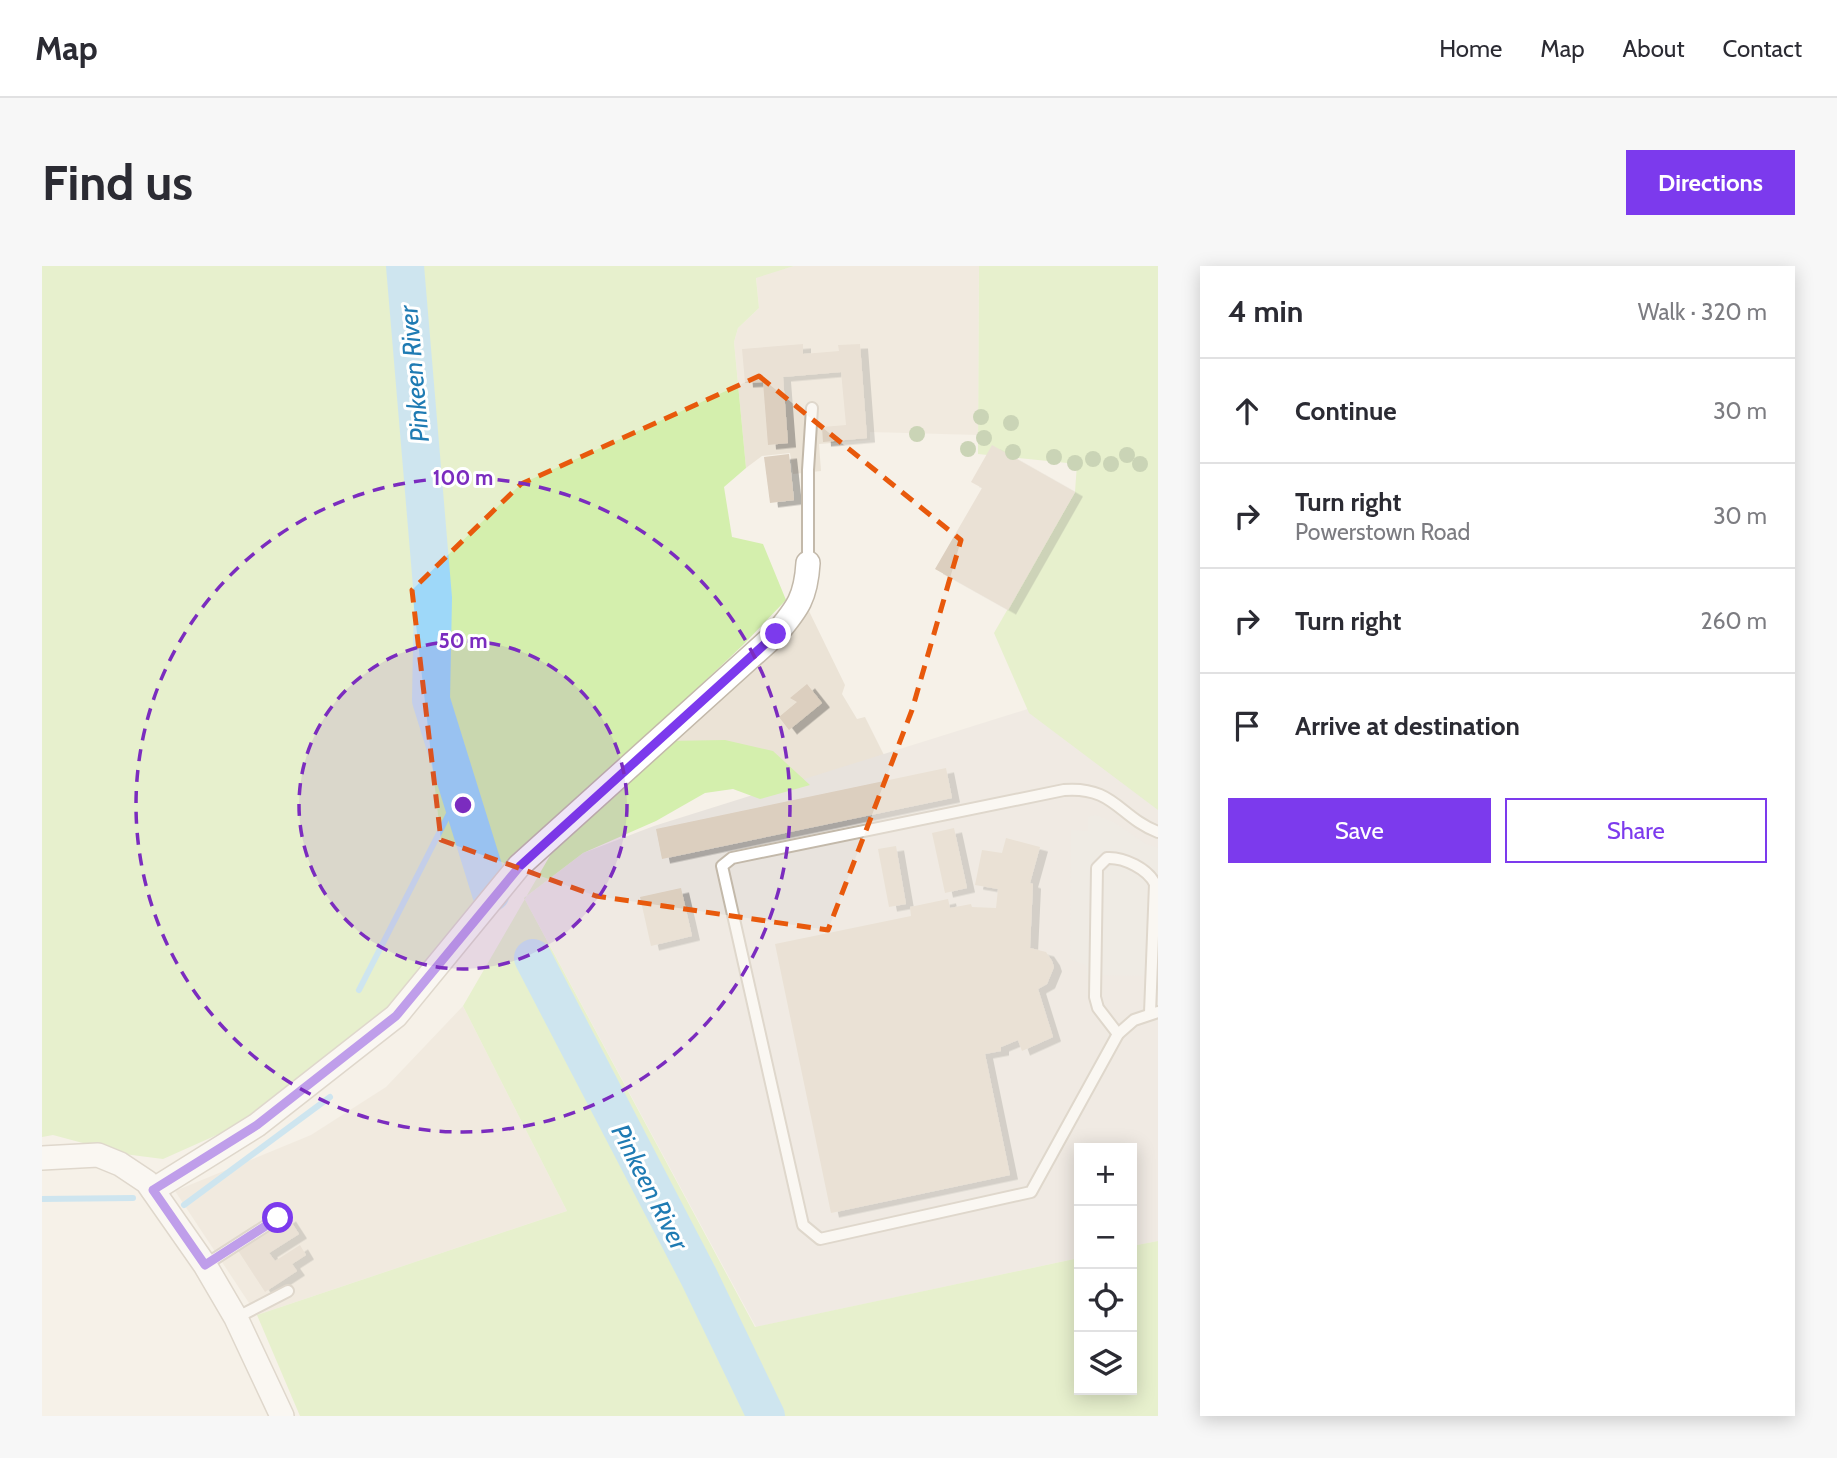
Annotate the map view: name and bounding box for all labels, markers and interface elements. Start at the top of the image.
text: Map [35,28,98,68]
text: Home [1439,34,1502,63]
text: Map [1540,34,1585,63]
text: About [1623,34,1685,63]
text: Contact [1723,34,1802,63]
button: Directions [1626,150,1795,215]
text: Find us [42,153,193,212]
text: 4 min [1228,293,1303,330]
text: Walk · 320 m [1638,298,1767,326]
water label: Pinkeen River [392,303,436,444]
icon: ahead [1228,392,1266,430]
text: Continue [1295,395,1397,427]
text: 30 m [1713,397,1767,425]
text: 100 m [433,465,493,490]
text: Turn right [1295,486,1401,518]
icon: right [1228,497,1266,535]
text: 30 m [1713,502,1767,530]
text: Powerstown Road [1295,518,1470,546]
icon: right [1228,602,1266,640]
text: Turn right [1295,605,1401,637]
text: 260 m [1700,607,1767,635]
route end [760,618,791,649]
text: 50 m [438,628,488,653]
icon: arrive [1228,707,1266,745]
text: Arrive at destination [1295,710,1520,742]
centre of rings [451,793,475,817]
button: Save [1228,798,1491,863]
button: Share [1505,798,1767,863]
water label: Pinkeen River [605,1119,696,1256]
map controls [1074,1143,1137,1395]
button: + [1074,1143,1137,1206]
route start [262,1202,293,1233]
button: − [1074,1206,1137,1269]
button: locate [1074,1269,1137,1332]
button: layers [1074,1332,1137,1395]

